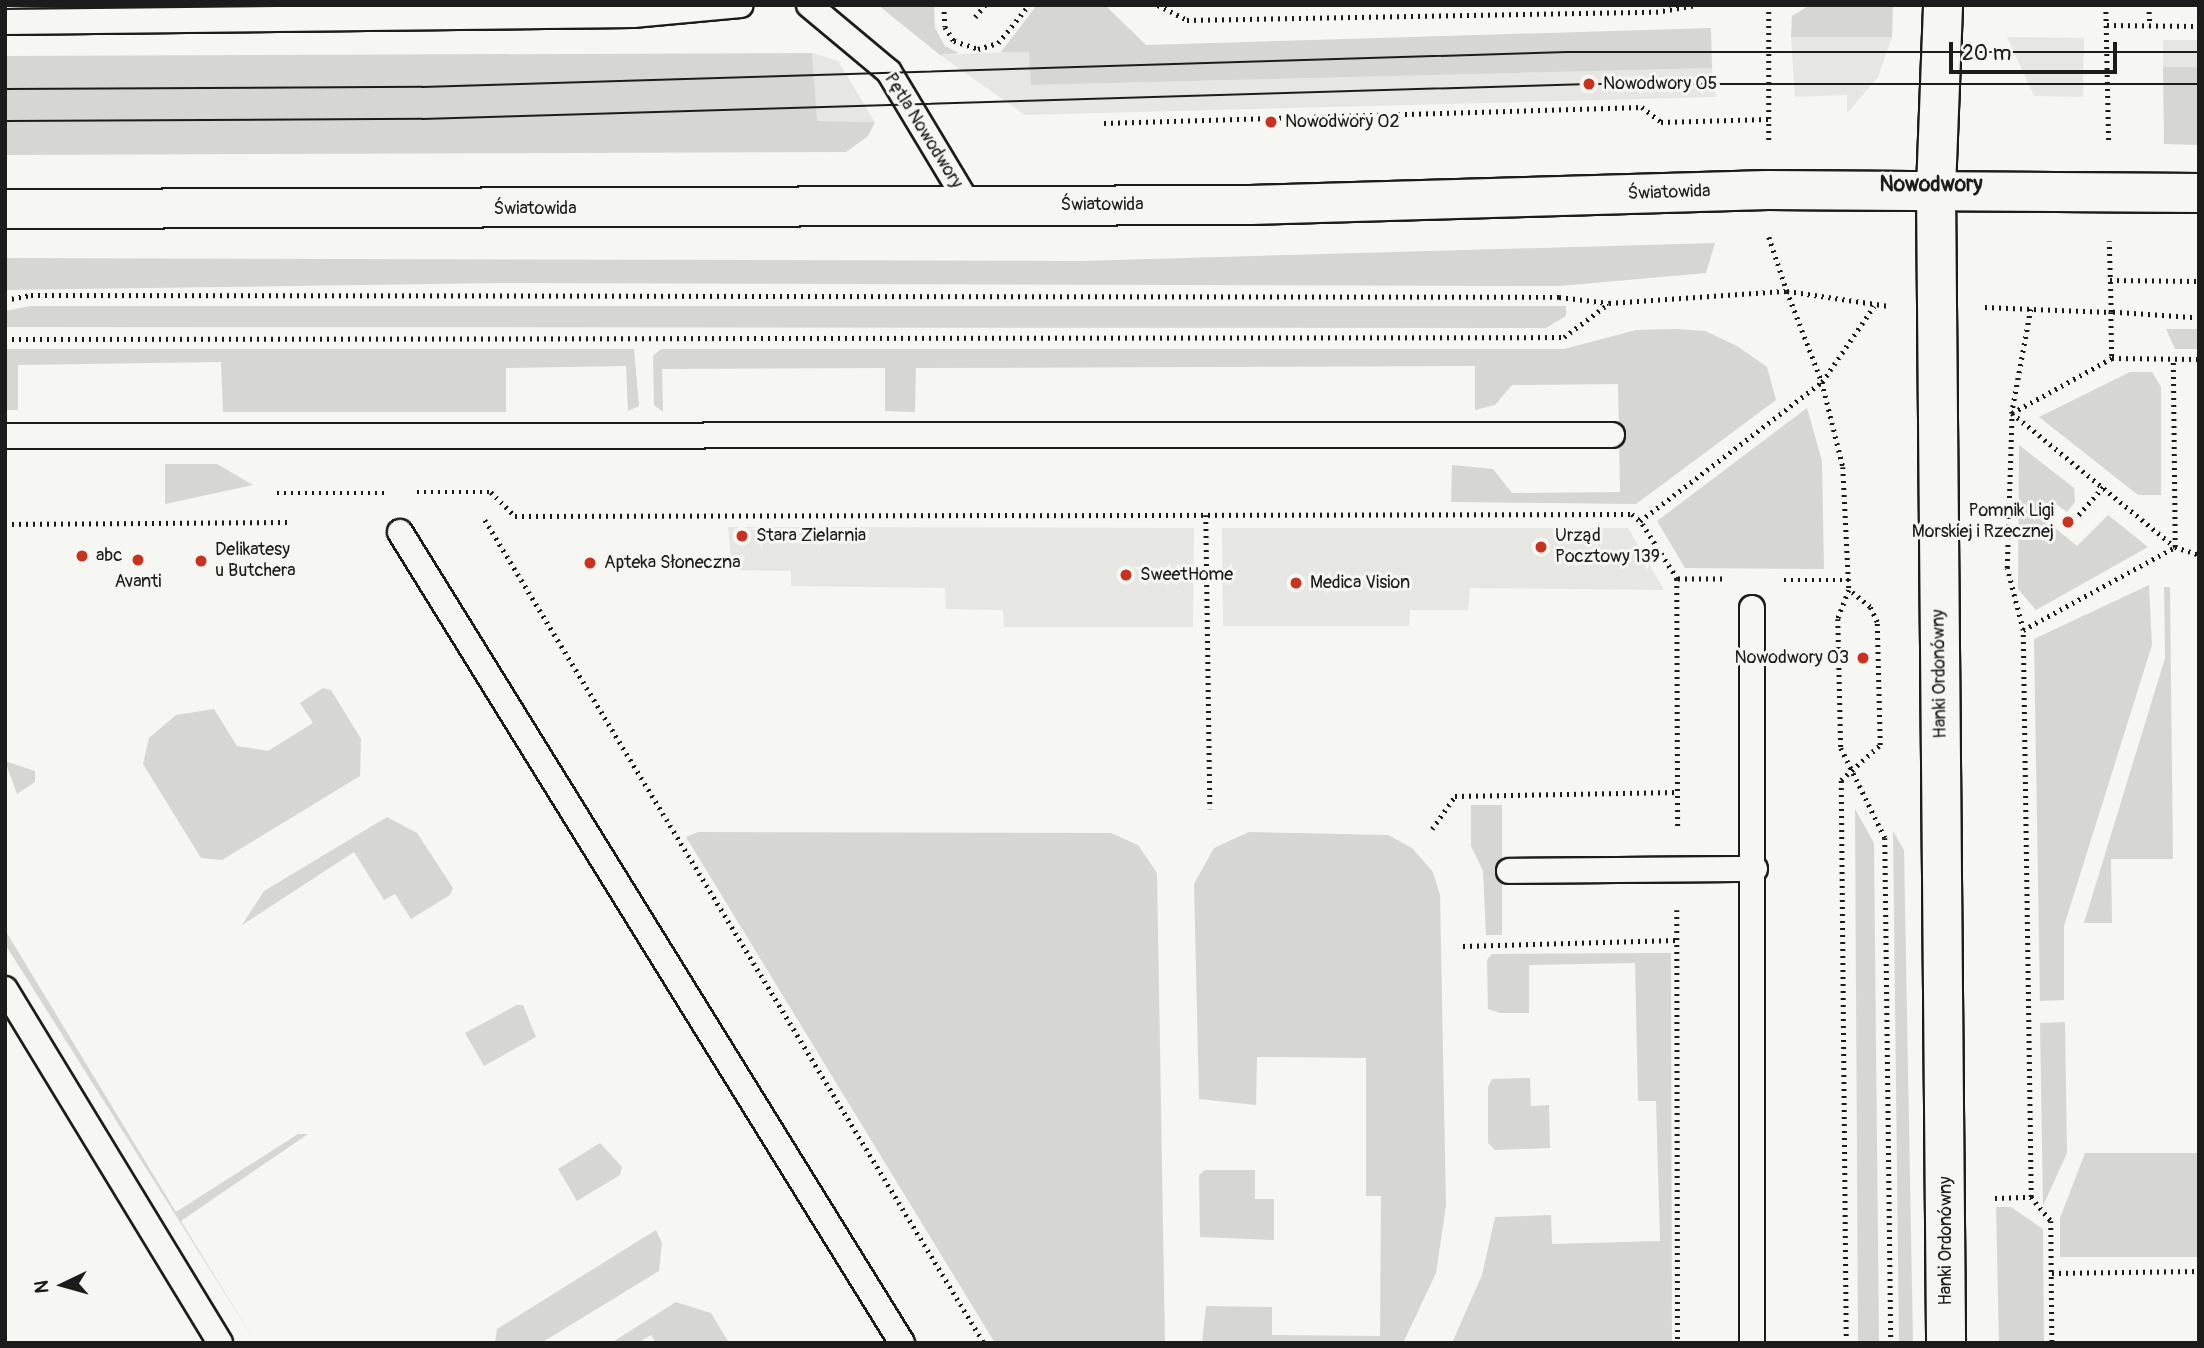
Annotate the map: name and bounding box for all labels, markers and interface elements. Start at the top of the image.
scale bar [1952,28,2120,72]
text: 20 m [1962,40,2011,67]
street label: Pętla Nowodwory [879,69,967,193]
place label: Nowodwory 05 [1603,73,1717,95]
marker: Nowodwory 05 [1581,76,1597,92]
place label: Nowodwory 02 [1285,111,1399,133]
marker: Nowodwory 02 [1263,114,1279,130]
district label: Nowodwory [1880,172,1982,198]
street label: Światowida [1627,181,1711,205]
street label: Światowida [1060,194,1144,216]
street label: Światowida [493,198,577,220]
place label: Pomnik Ligi Morskiej i Rzecznej [1912,501,2054,544]
marker: Pomnik Ligi Morskiej i Rzecznej [2060,514,2076,530]
place label: Stara Zielarnia [756,525,866,547]
place label: Urząd Pocztowy 139 [1555,526,1660,568]
marker: Stara Zielarnia [734,528,750,544]
marker: Urząd Pocztowy 139 [1533,539,1549,555]
place label: Delikatesy u Butchera [215,540,296,582]
place label: abc [96,545,122,567]
marker: abc [74,548,90,564]
marker: Avanti [130,552,146,568]
place label: Apteka Słoneczna [604,552,741,574]
marker: Delikatesy u Butchera [193,553,209,569]
marker: Apteka Słoneczna [582,555,598,571]
place label: SweetHome [1140,564,1233,586]
marker: SweetHome [1118,567,1134,583]
place label: Avanti [115,571,161,593]
place label: Medica Vision [1310,572,1410,594]
marker: Medica Vision [1288,575,1304,591]
street label: Hanki Ordonówny [1928,609,1952,739]
place label: Nowodwory 03 [1735,647,1849,669]
marker: Nowodwory 03 [1855,650,1871,666]
street label: Hanki Ordonówny [1935,1176,1957,1306]
north arrow [28,1250,98,1320]
text: N [30,1279,55,1294]

